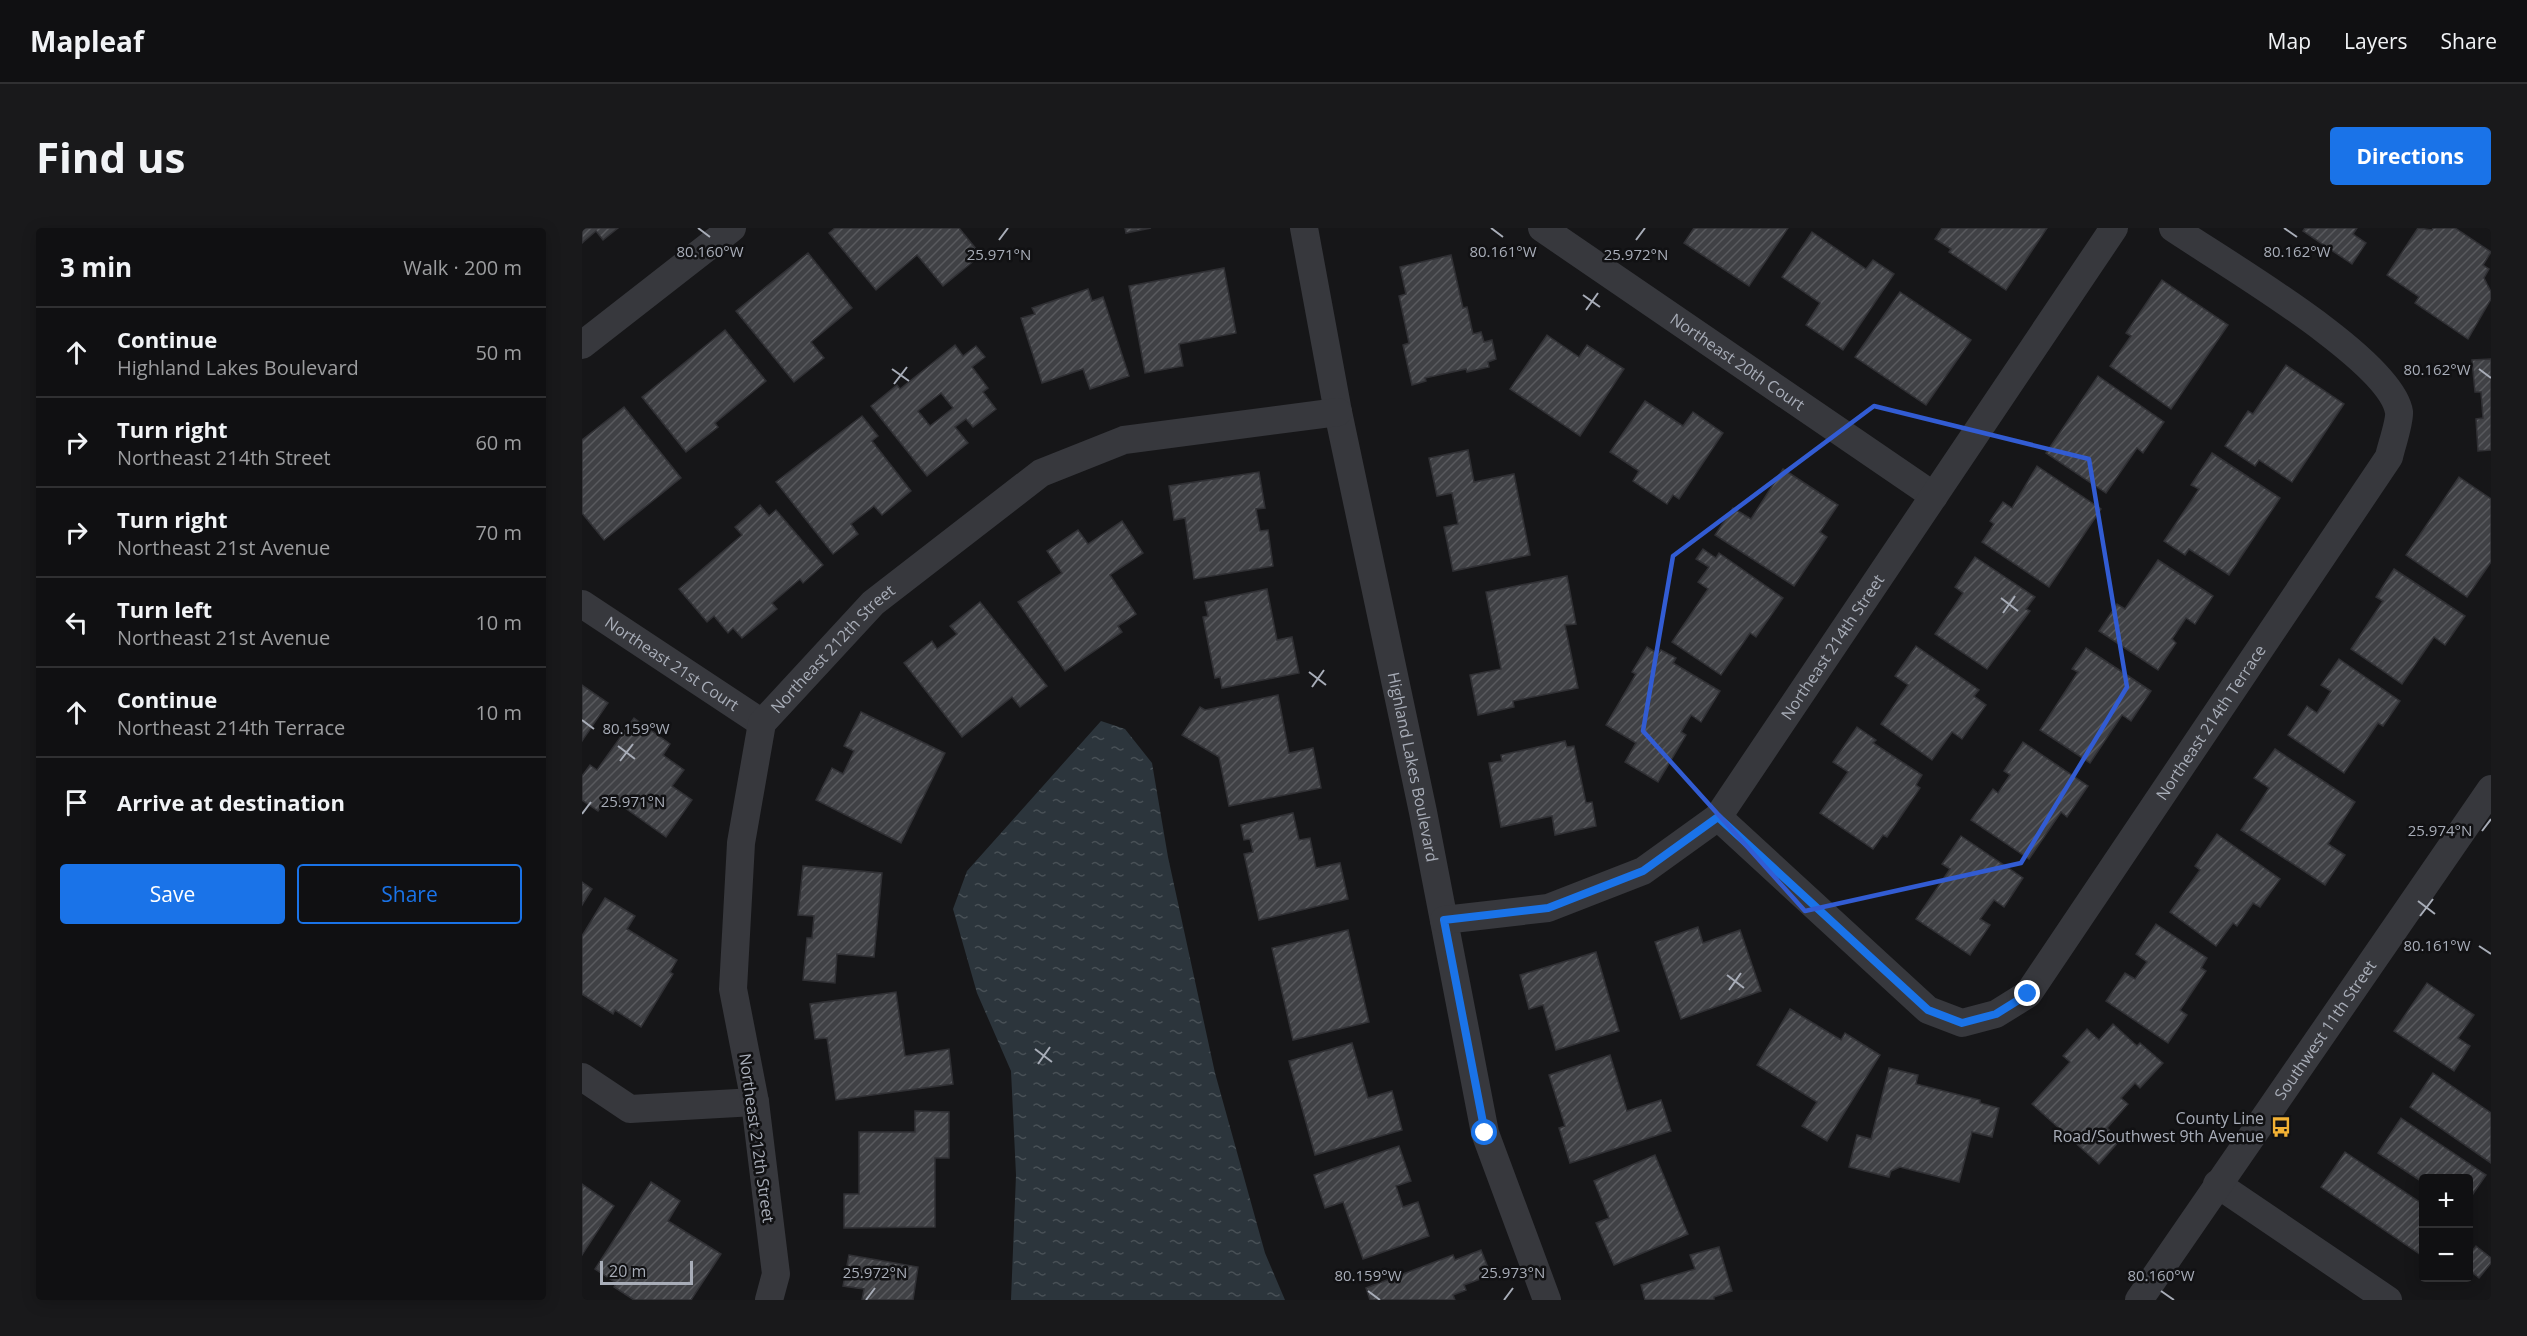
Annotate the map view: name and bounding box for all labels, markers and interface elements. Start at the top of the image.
text: Mapleaf [30,22,144,60]
text: Map [2268,27,2311,55]
text: Layers [2344,27,2408,55]
text: Share [2441,27,2497,55]
button: Directions [2330,127,2491,185]
text: Find us [36,128,185,185]
text: 80.160°W [676,241,744,261]
text: 80.161°W [1469,241,1537,261]
text: 80.162°W [2263,241,2331,261]
text: 25.971°N [967,244,1031,264]
text: 25.972°N [1604,244,1668,264]
text: 3 min [60,249,132,285]
text: Walk · 200 m [403,254,522,281]
street label: Northeast 20th Court [1666,308,1810,416]
text: Continue [117,324,217,354]
icon: ahead [60,336,93,369]
text: 50 m [475,339,522,366]
text: Highland Lakes Boulevard [117,354,359,381]
text: 80.162°W [2403,359,2471,379]
text: Turn right [117,414,228,444]
icon: right [60,426,93,459]
text: 60 m [475,429,522,456]
text: Northeast 214th Street [117,444,331,471]
text: Turn right [117,504,228,534]
icon: right [60,516,93,549]
text: 70 m [475,519,522,546]
text: Northeast 21st Avenue [117,534,330,561]
street label: Northeast 214th Street [1776,570,1889,724]
street label: Northeast 212th Street [766,579,899,718]
text: Turn left [117,594,212,624]
icon: left [60,606,93,639]
text: 10 m [475,609,522,636]
street label: Northeast 21st Court [601,611,744,716]
text: Northeast 21st Avenue [117,624,330,651]
street label: Northeast 214th Terrace [2151,640,2271,804]
street label: Highland Lakes Boulevard [1383,670,1443,864]
text: Continue [117,684,217,714]
icon: ahead [60,696,93,729]
text: 10 m [475,699,522,726]
text: Northeast 214th Terrace [117,714,345,741]
text: 80.159°W [602,718,670,738]
icon: arrive [60,786,93,819]
text: Arrive at destination [117,787,345,817]
text: 25.971°N [601,791,665,811]
text: 25.974°N [2408,820,2472,840]
button: Save [60,864,285,924]
button: Share [297,864,522,924]
text: 80.161°W [2403,935,2471,955]
street label: Southwest 11th Street [2269,955,2381,1104]
route end [2014,980,2040,1006]
street label: Northeast 212th Street [734,1052,780,1224]
place label: County Line Road/Southwest 9th Avenue [2053,1107,2264,1147]
bus stop icon: County Line Road/Southwest 9th Avenue [2269,1115,2293,1139]
route start [1471,1119,1497,1145]
map controls [2419,1174,2473,1282]
button: + [2419,1174,2473,1228]
button: − [2419,1228,2473,1282]
scale bar [600,1258,693,1286]
text: 20 m [609,1260,646,1282]
text: 25.972°N [843,1262,907,1282]
text: 25.973°N [1481,1262,1545,1282]
text: 80.159°W [1334,1265,1402,1285]
text: 80.160°W [2127,1265,2195,1285]

